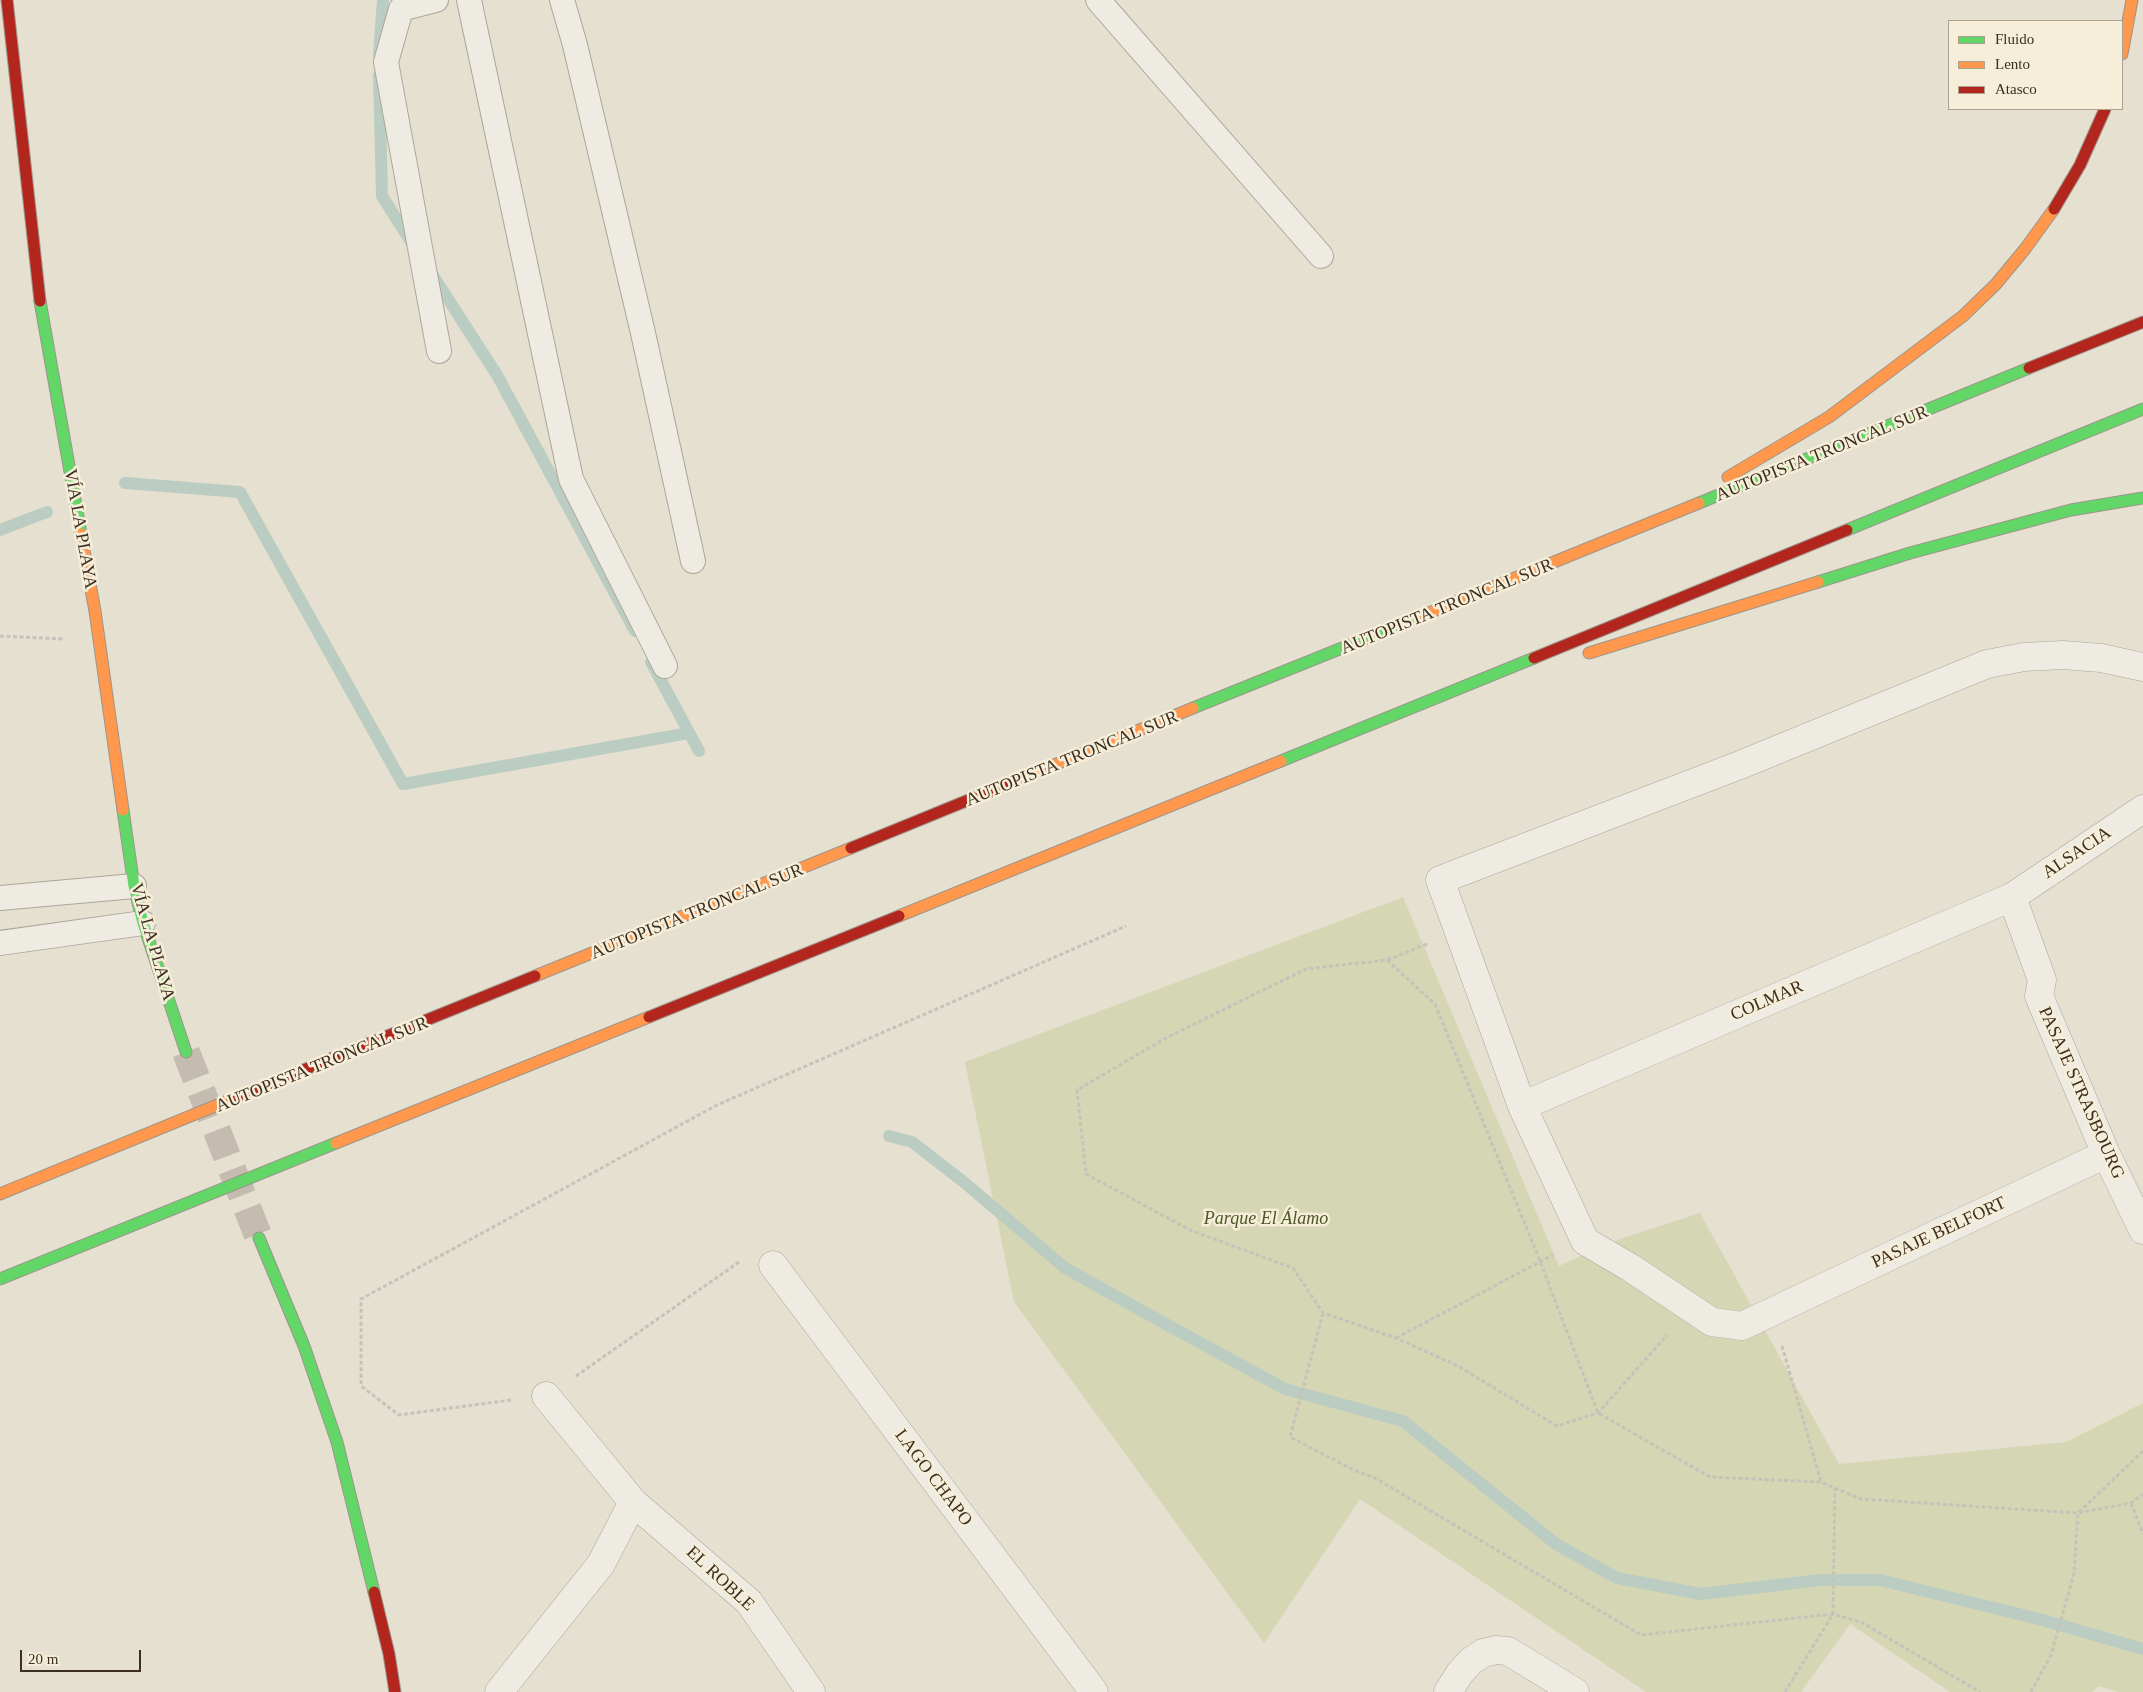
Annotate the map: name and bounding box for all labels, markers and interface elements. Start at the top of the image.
legend [1948,20,2123,110]
text: Fluido [1995,31,2034,47]
text: Lento [1995,56,2030,72]
text: Atasco [1995,81,2037,97]
street label: AUTOPISTA TRONCAL SUR [1713,401,1931,507]
street label: VÍA LA PLAYA [59,467,101,591]
street label: AUTOPISTA TRONCAL SUR [1338,554,1556,660]
street label: AUTOPISTA TRONCAL SUR [963,706,1181,812]
street label: ALSACIA [2039,822,2115,884]
street label: AUTOPISTA TRONCAL SUR [588,859,806,965]
street label: VÍA LA PLAYA [125,881,179,1003]
street label: COLMAR [1727,976,1807,1026]
street label: PASAJE STRASBOURG [2033,1004,2129,1182]
street label: AUTOPISTA TRONCAL SUR [213,1012,431,1118]
street label: PASAJE BELFORT [1868,1192,2010,1274]
park label: Parque El Álamo [1204,1208,1328,1230]
street label: LAGO CHAPO [890,1425,976,1531]
street label: EL ROBLE [681,1542,759,1616]
scale bar [22,1640,144,1672]
text: 20 m [28,1651,58,1667]

